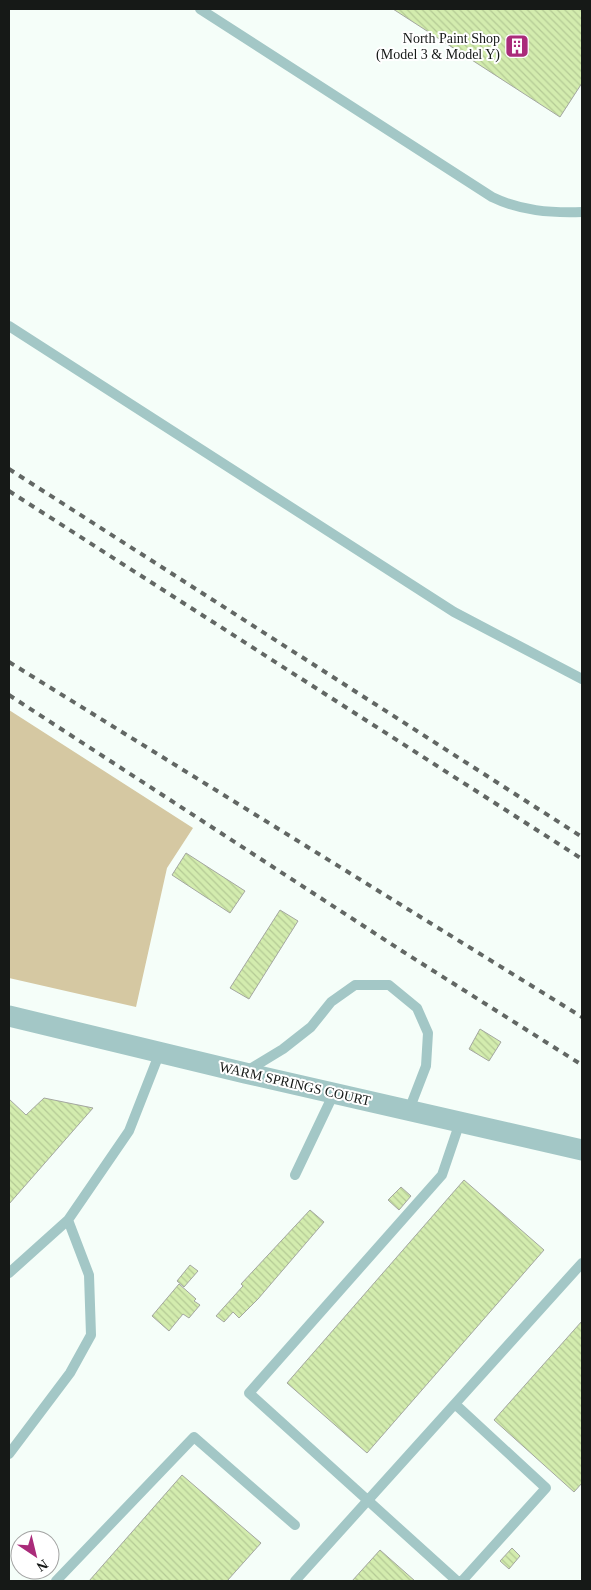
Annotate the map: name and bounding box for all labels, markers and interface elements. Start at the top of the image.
place label: North Paint Shop (Model 3 & Model Y) [376,31,500,63]
building icon: North Paint Shop (Model 3 & Model Y) [504,33,530,59]
street label: WARM SPRINGS COURT [218,1059,373,1109]
north arrow [10,1530,60,1580]
text: N [34,1556,51,1574]

